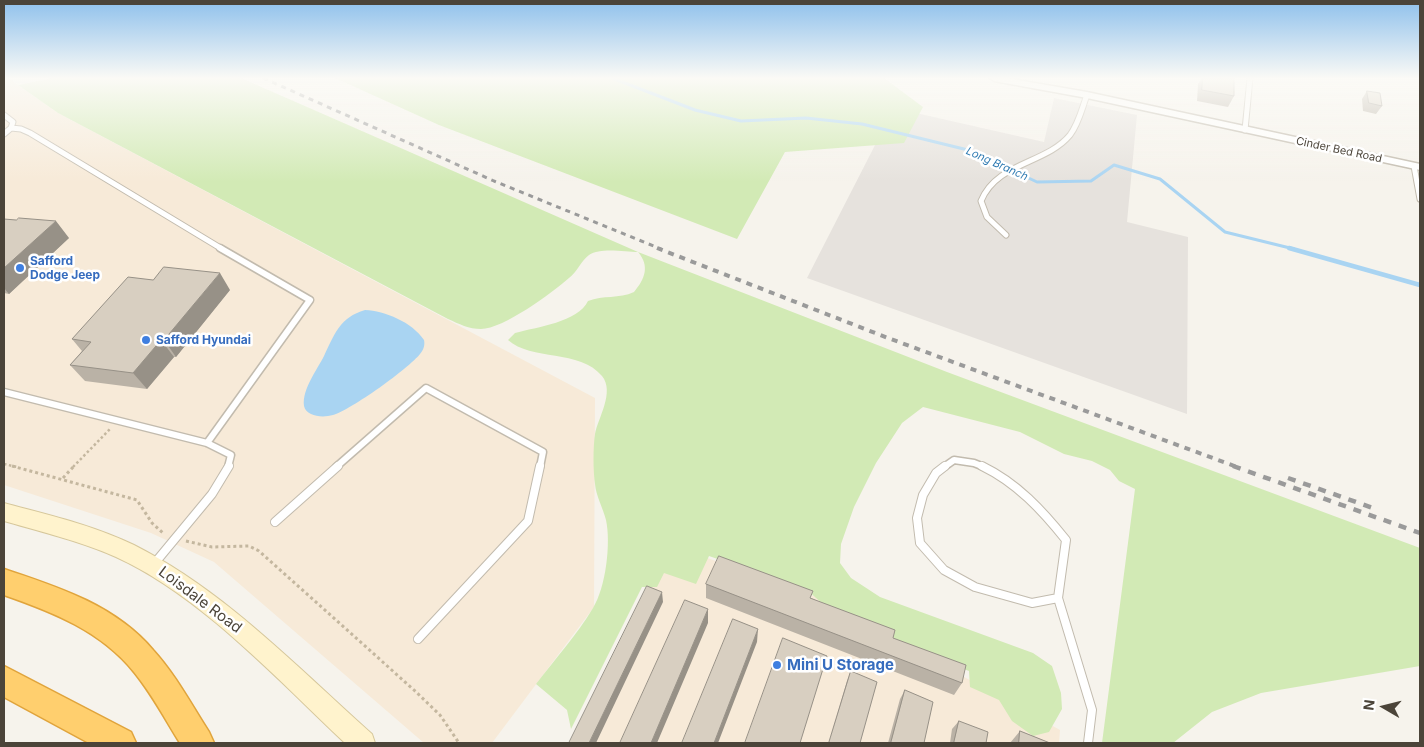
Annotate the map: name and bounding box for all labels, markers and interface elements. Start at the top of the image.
street label: Cinder Bed Road [1295,134,1383,166]
water label: Long Branch [964,144,1030,184]
place label: Safford Dodge Jeep [30,254,100,282]
marker: Safford Dodge Jeep [14,262,26,274]
place label: Safford Hyundai [156,333,251,347]
marker: Safford Hyundai [140,334,152,346]
street label: Loisdale Road [155,563,245,637]
place label: Mini U Storage [787,656,894,674]
marker: Mini U Storage [771,659,783,671]
north arrow [1359,682,1409,732]
text: N [1359,698,1378,711]

